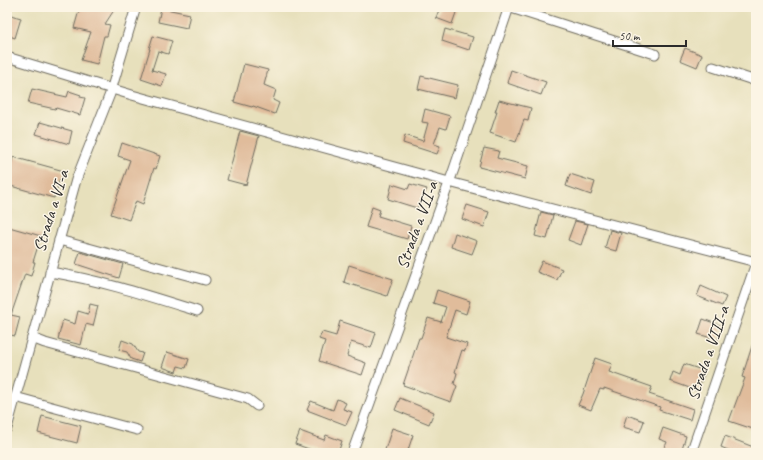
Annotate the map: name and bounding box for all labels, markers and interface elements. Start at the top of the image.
scale bar [613,22,686,48]
text: 50 m [619,28,641,44]
street label: Strada a VI-a [29,166,74,255]
street label: Strada a VII-a [391,177,443,272]
street label: Strada a VIII-a [682,302,734,403]

